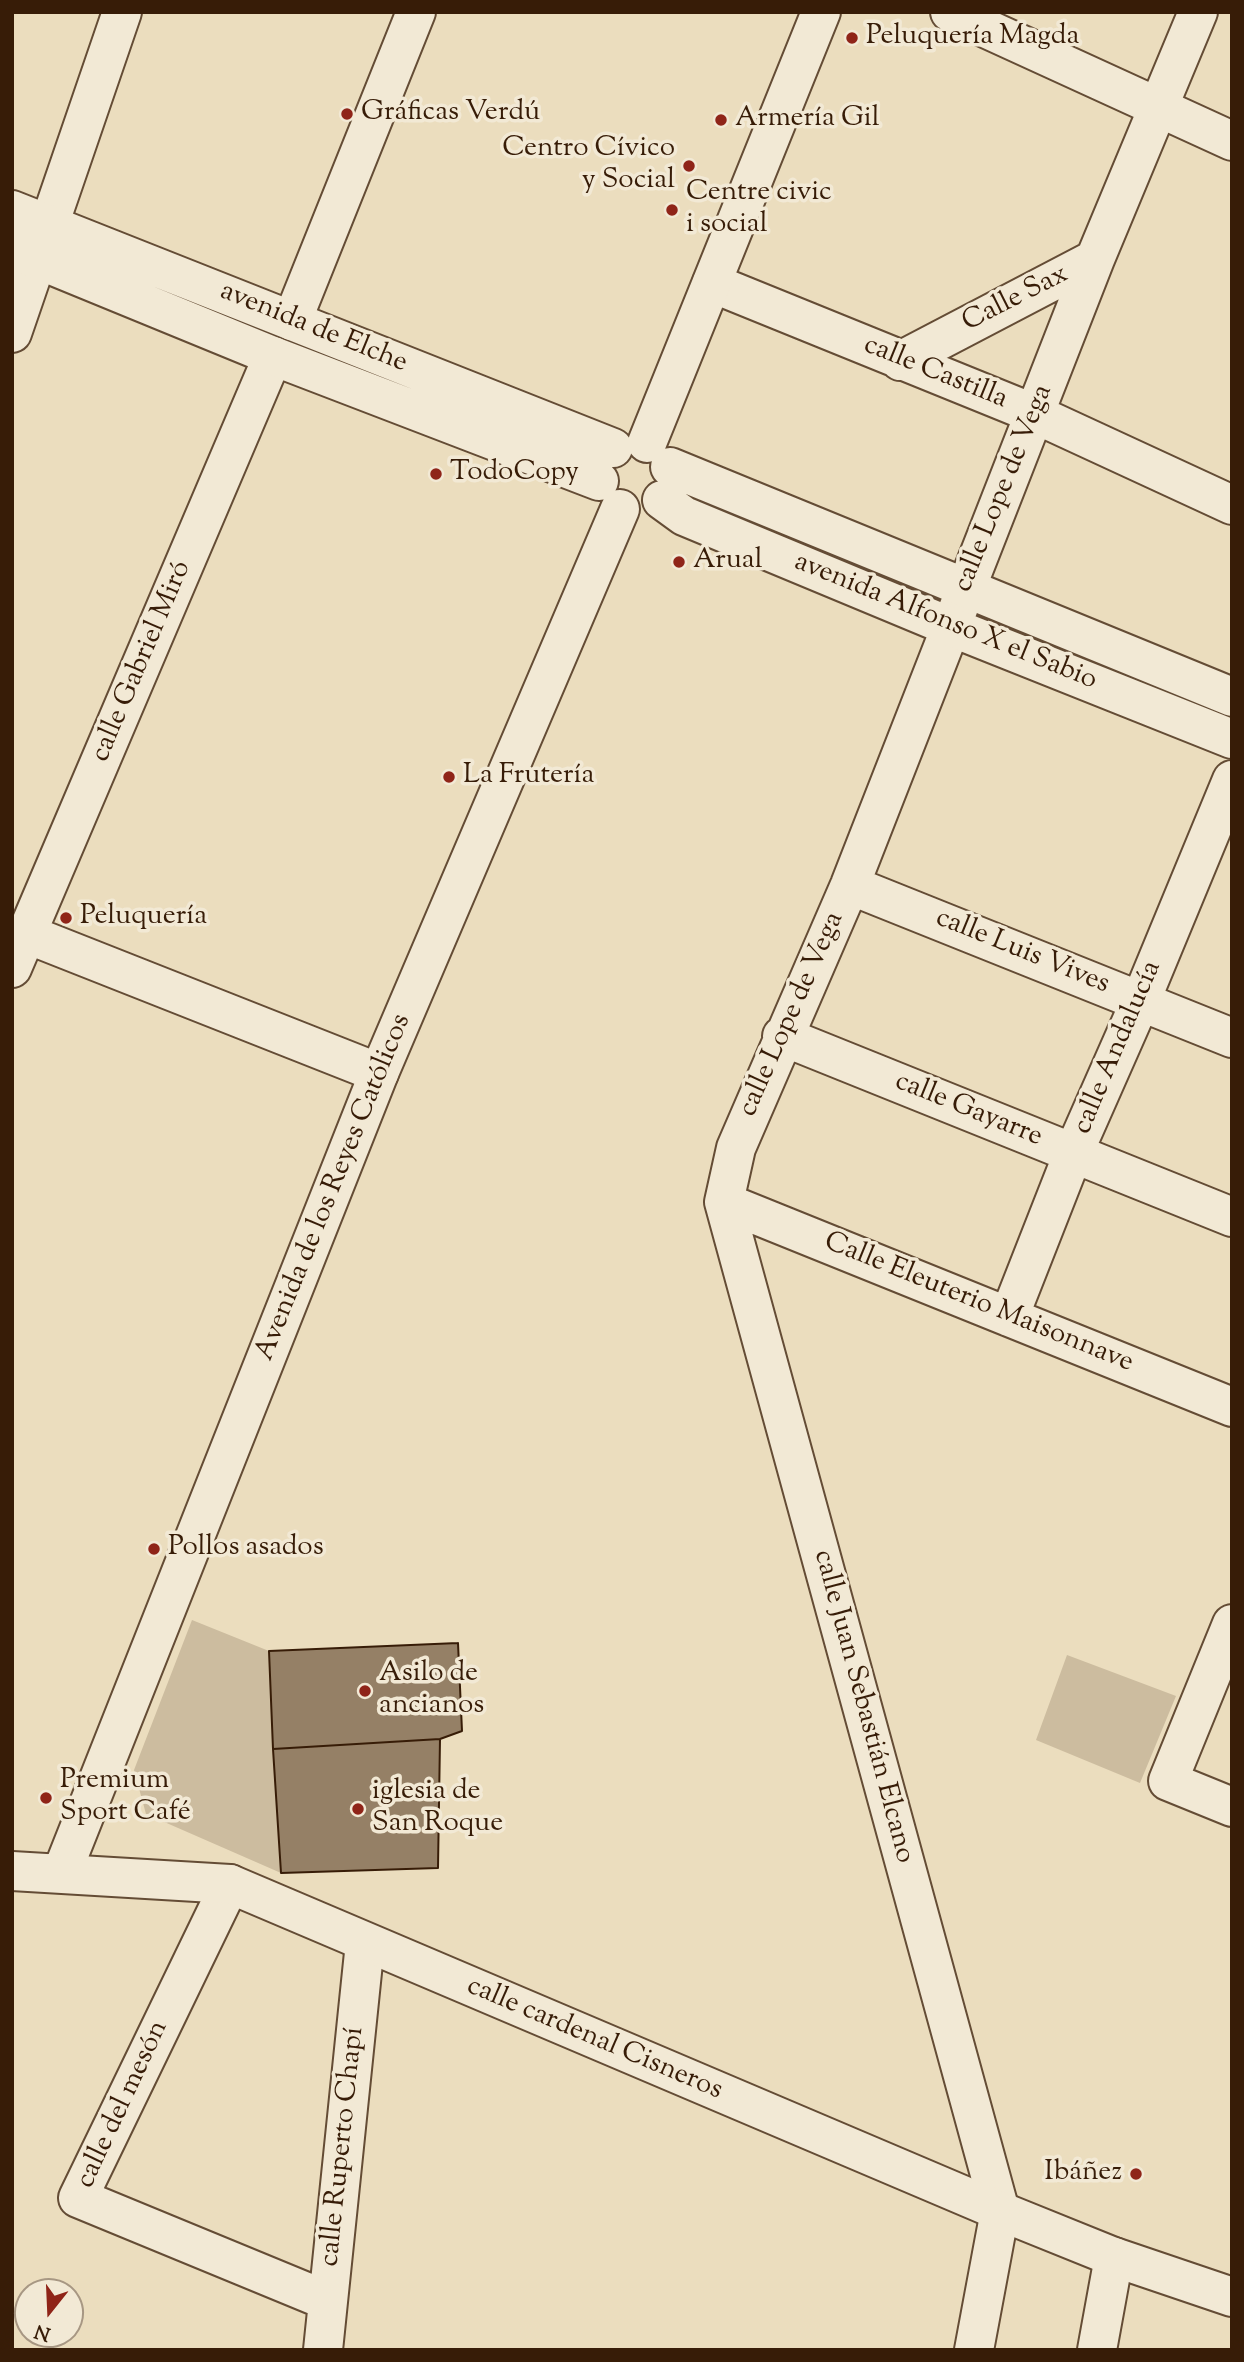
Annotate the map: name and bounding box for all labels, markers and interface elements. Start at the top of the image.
place label: Peluquería Magda [866,21,1080,55]
marker: Peluquería Magda [844,30,860,46]
place label: Gráficas Verdú [361,97,540,131]
place label: Armería Gil [735,103,880,137]
marker: Gráficas Verdú [339,106,355,122]
marker: Armería Gil [713,112,729,128]
place label: Centro Cívico y Social [502,133,675,199]
marker: Centro Cívico y Social [681,158,697,174]
place label: Centre civic i social [686,177,832,243]
marker: Centre civic i social [664,202,680,218]
street label: Calle Sax [957,259,1075,341]
street label: avenida de Elche [214,276,412,382]
street label: calle Castilla [858,330,1012,418]
street label: calle Lope de Vega [948,381,1062,597]
place label: TodoCopy [450,457,579,491]
marker: TodoCopy [428,466,444,482]
place label: Arual [693,545,763,579]
street label: avenida Alfonso X el Sabio [789,547,1101,699]
marker: Arual [671,554,687,570]
street label: calle Gabriel Miró [86,556,200,768]
place label: La Frutería [463,760,594,794]
marker: La Frutería [441,769,457,785]
place label: Peluquería [80,901,207,935]
street label: calle Luis Vives [930,903,1114,1003]
street label: calle Lope de Vega [733,907,853,1123]
marker: Peluquería [58,910,74,926]
street label: calle Andalucía [1067,956,1171,1140]
street label: Avenida de los Reyes Católicos [250,1010,420,1366]
street label: calle Gayarre [889,1066,1047,1156]
street label: Calle Eleuterio Maisonnave [818,1226,1138,1382]
place label: Pollos asados [168,1532,324,1566]
marker: Pollos asados [146,1541,162,1557]
street label: calle Juan Sebastián Elcano [804,1547,920,1867]
place label: Asilo de ancianos [379,1658,484,1724]
marker: Asilo de ancianos [357,1683,373,1699]
place label: Premium Sport Café [60,1765,191,1831]
place label: iglesia de San Roque [372,1776,503,1842]
marker: Premium Sport Café [38,1790,54,1806]
marker: iglesia de San Roque [350,1801,366,1817]
street label: calle cardenal Cisneros [461,1971,727,2109]
street label: calle del mesón [71,2016,177,2194]
street label: calle Ruperto Chapí [315,2026,373,2268]
place label: Ibáñez [1044,2157,1122,2191]
marker: Ibáñez [1128,2166,1144,2182]
north arrow [14,2278,84,2348]
text: N [32,2316,54,2347]

